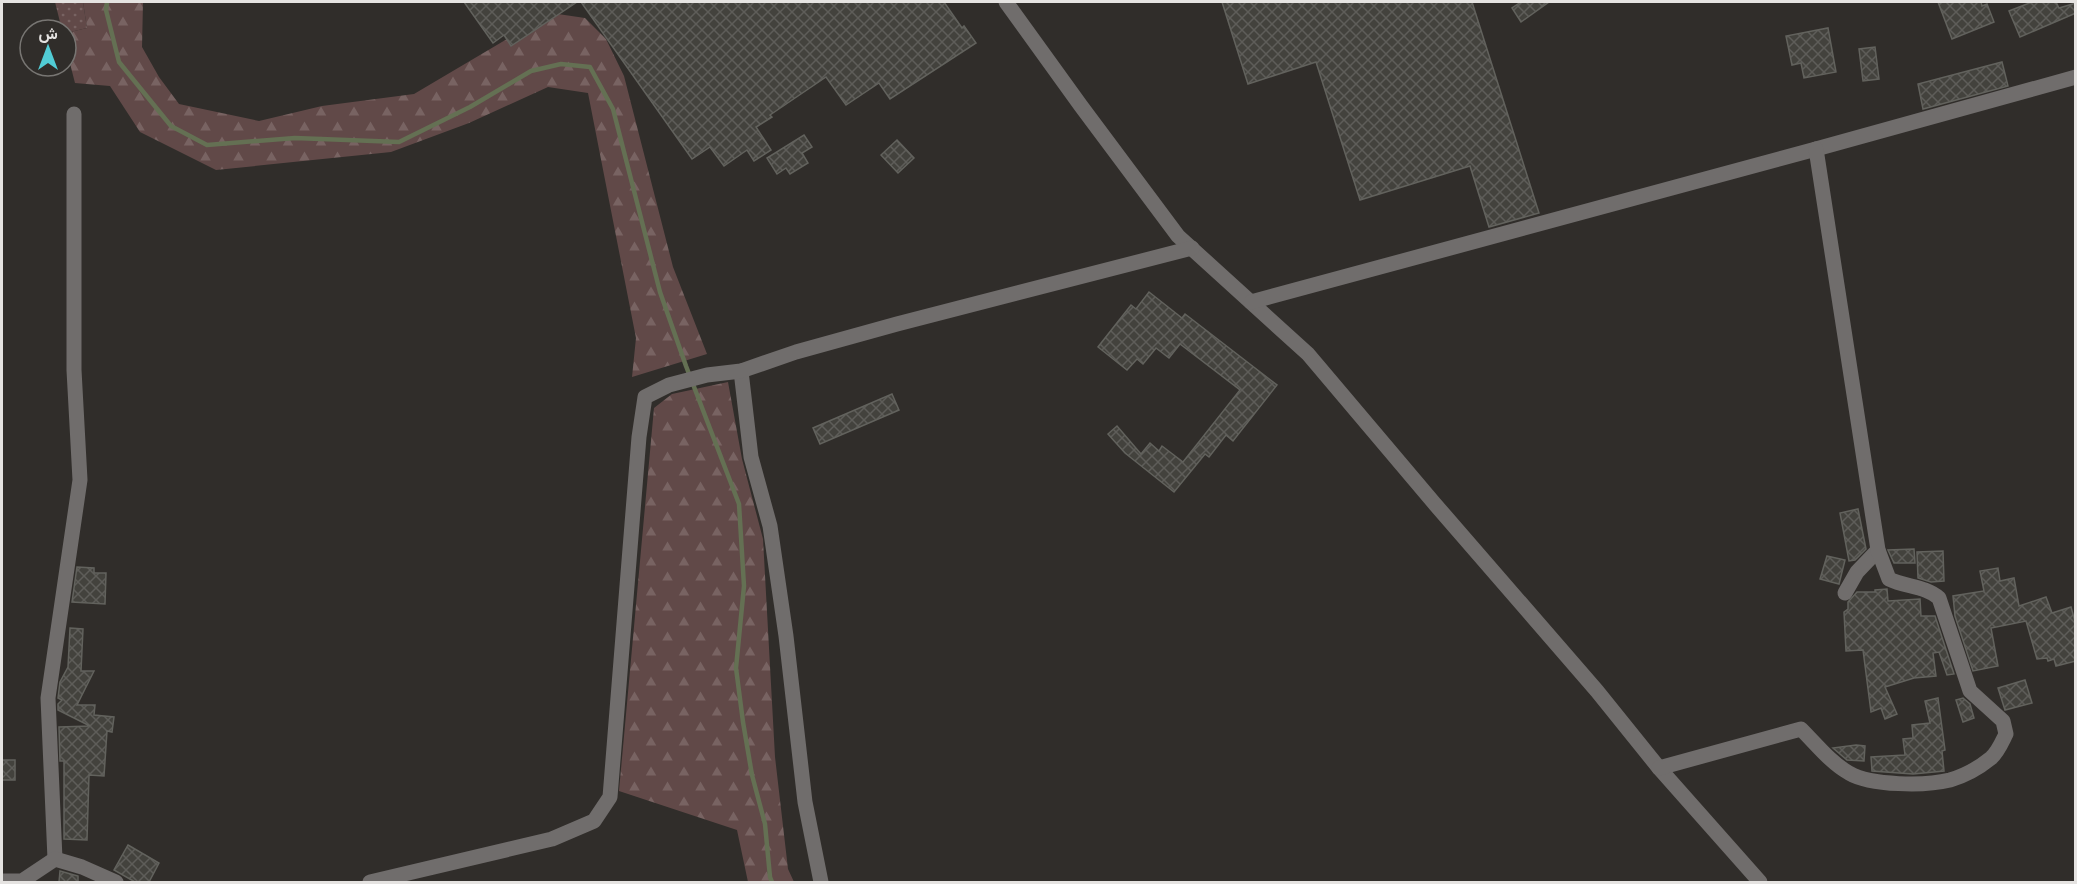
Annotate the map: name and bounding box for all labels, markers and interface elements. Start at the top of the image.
north arrow [18,18,78,78]
text: ش [38,22,58,45]

